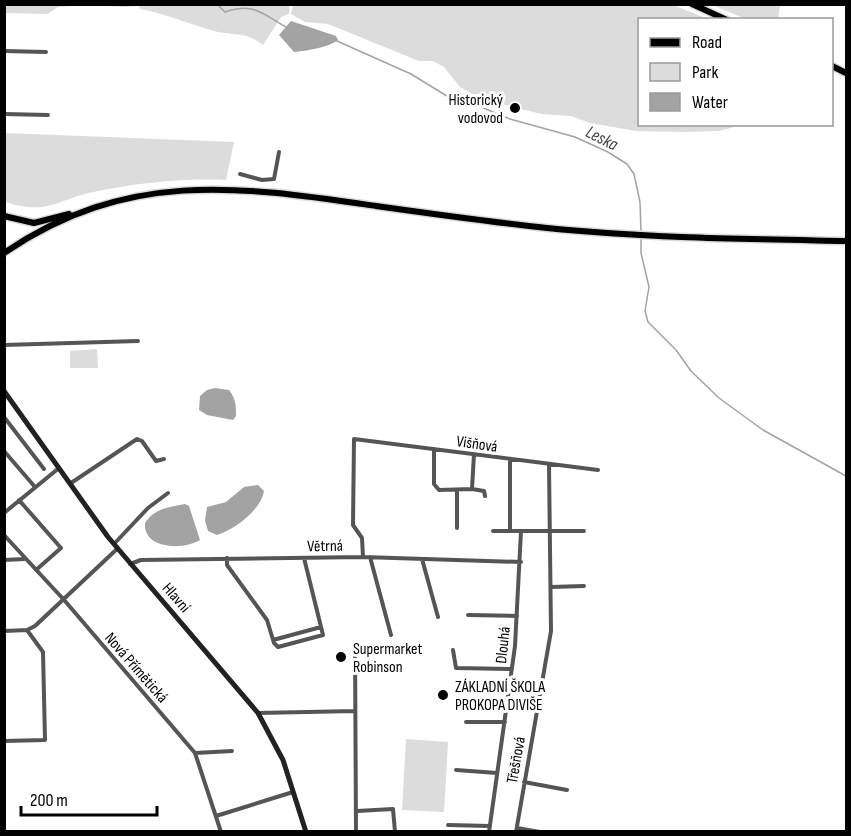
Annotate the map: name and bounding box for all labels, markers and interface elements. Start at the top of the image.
legend [638,18,833,126]
text: Road [692,32,722,53]
text: Park [692,62,718,83]
place label: Historický vodovod [449,91,503,128]
text: Water [692,92,728,113]
marker: Historický vodovod [508,101,522,115]
water label: Leska [582,122,622,156]
street label: Višňová [455,432,499,457]
street label: Větrná [307,537,343,556]
street label: Hlavní [158,579,194,617]
street label: Dlouhá [492,626,515,665]
street label: Nová Přímětická [100,629,172,707]
place label: Supermarket Robinson [353,640,422,677]
marker: Supermarket Robinson [334,650,348,664]
place label: ZÁKLADNÍ ŠKOLA PROKOPA DIVIŠE [455,678,545,715]
marker: ZÁKLADNÍ ŠKOLA PROKOPA DIVIŠE [436,688,450,702]
street label: Třešňová [503,735,530,785]
scale bar [21,779,158,817]
text: 200 m [30,790,68,811]

